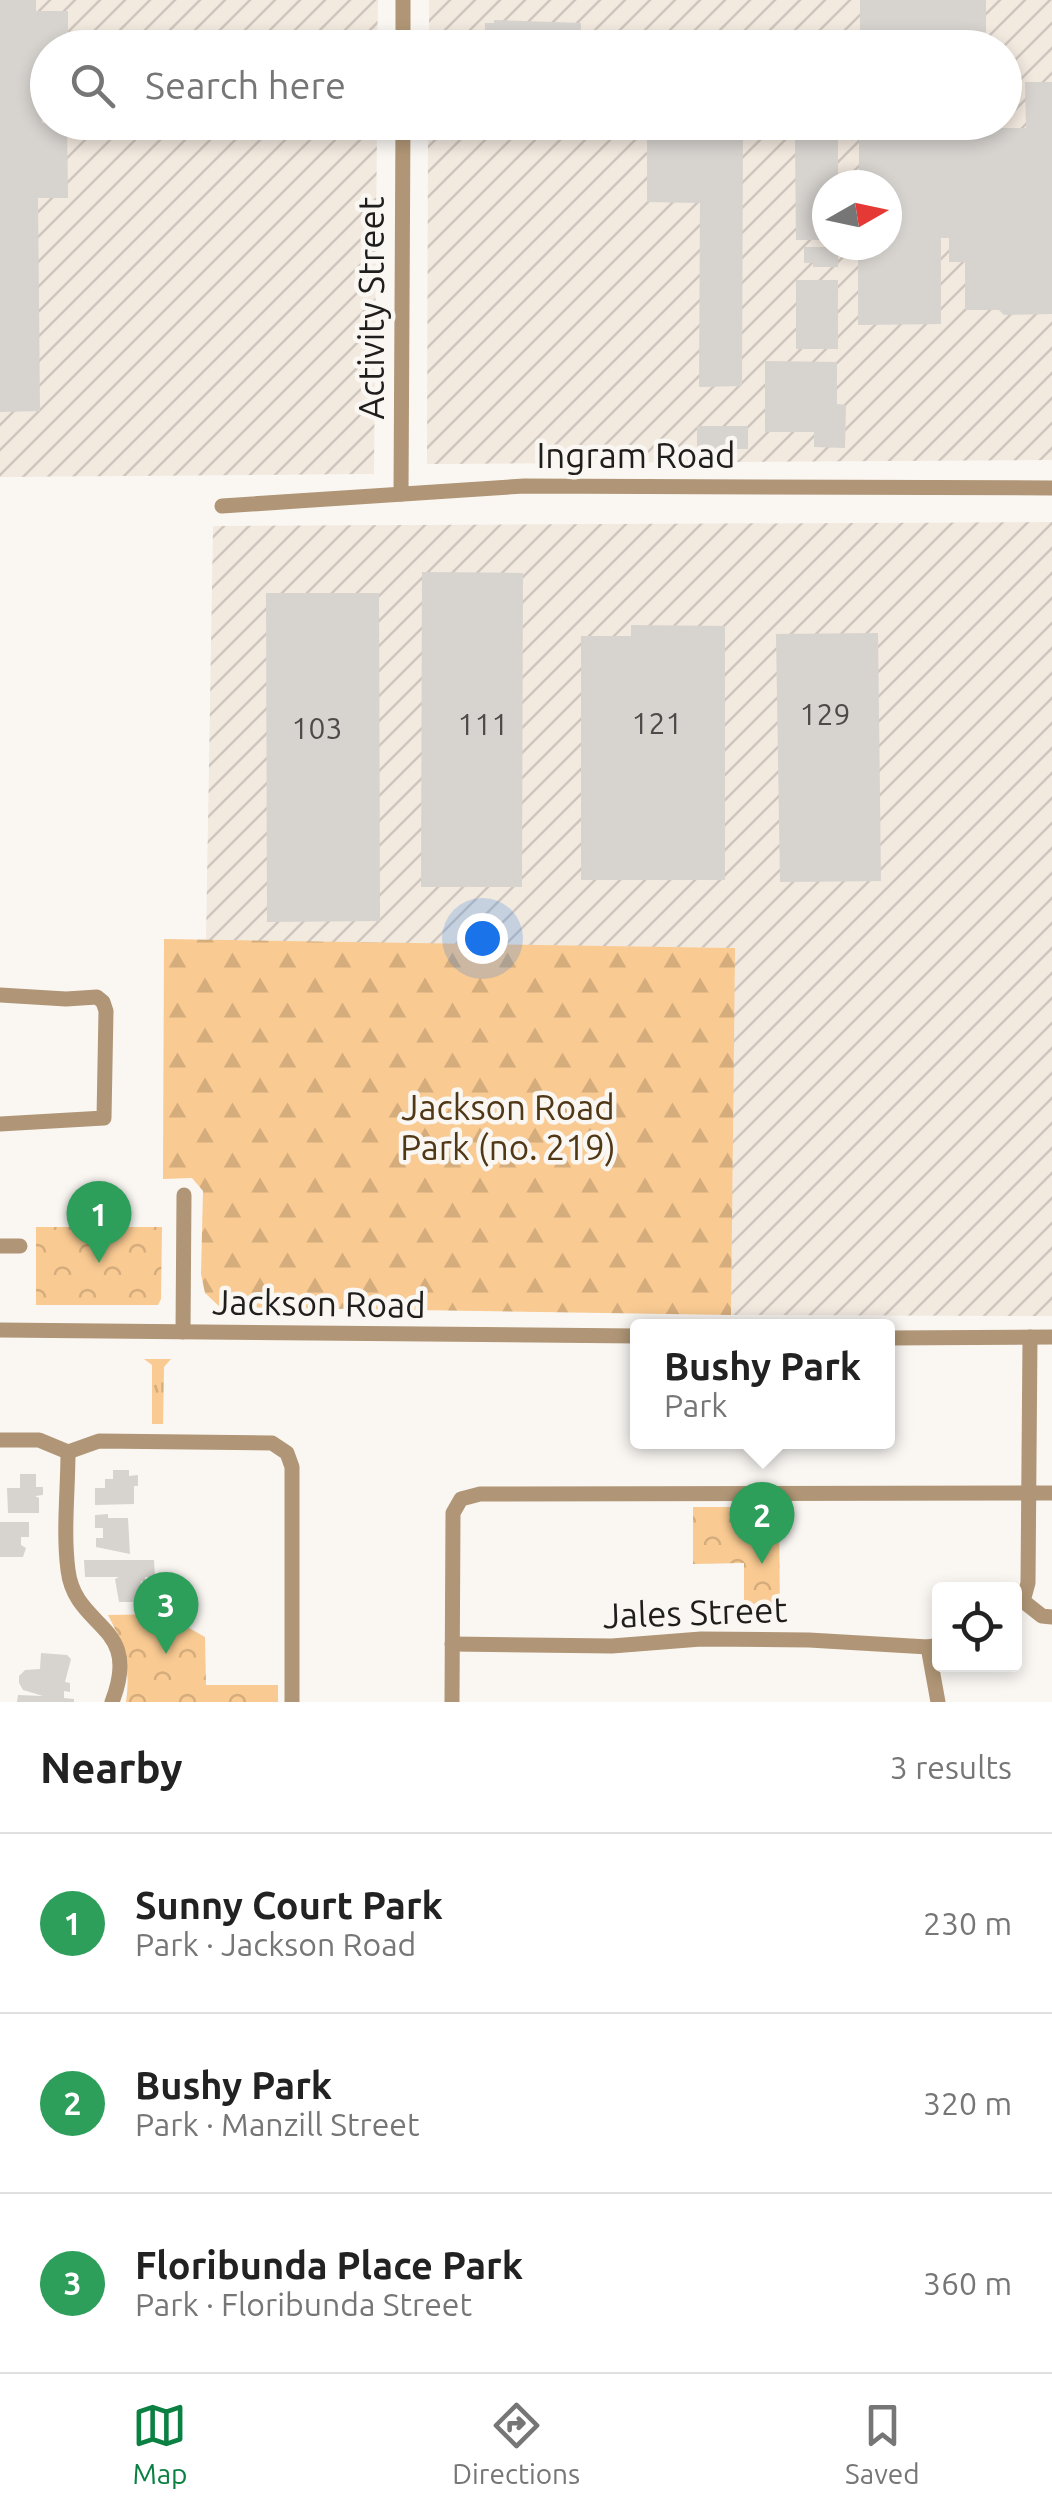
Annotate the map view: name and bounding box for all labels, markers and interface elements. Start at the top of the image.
search box [30,30,1022,140]
icon: search [65,58,120,113]
text: Search here [145,64,346,106]
north arrow [812,170,902,260]
street label: Activity Street [351,196,391,420]
street label: Ingram Road [536,435,736,475]
house number: 129 [800,697,850,731]
house number: 121 [632,706,682,740]
house number: 111 [458,707,508,741]
house number: 103 [292,711,342,745]
your location [457,913,508,964]
park label: Jackson Road Park (no. 219) [400,1087,616,1167]
pin: 1 [66,1180,132,1263]
street label: Jackson Road [212,1281,426,1325]
popup [630,1319,895,1449]
text: Bushy Park [664,1345,861,1387]
text: Park [664,1387,727,1423]
pin: 2 [730,1482,794,1564]
pin: 3 [134,1572,198,1654]
map controls [932,1582,1022,1672]
button: locate [932,1582,1022,1672]
street label: Jales Street [602,1589,788,1635]
text: Nearby [40,1744,183,1791]
text: 3 results [890,1749,1012,1785]
text: Sunny Court Park [135,1884,443,1926]
text: 1 [63,1905,82,1941]
text: 230 m [923,1905,1012,1941]
text: Park · Jackson Road [135,1926,416,1962]
text: Bushy Park [135,2064,332,2106]
text: 2 [63,2085,82,2121]
text: 320 m [923,2085,1012,2121]
text: Park · Manzill Street [135,2106,420,2142]
text: Floribunda Place Park [135,2244,523,2286]
text: 3 [63,2265,82,2301]
text: 360 m [923,2265,1012,2301]
text: Park · Floribunda Street [135,2286,472,2322]
tab: Map [132,2398,188,2489]
tab: Directions [452,2398,580,2489]
tab: Saved [845,2398,920,2489]

